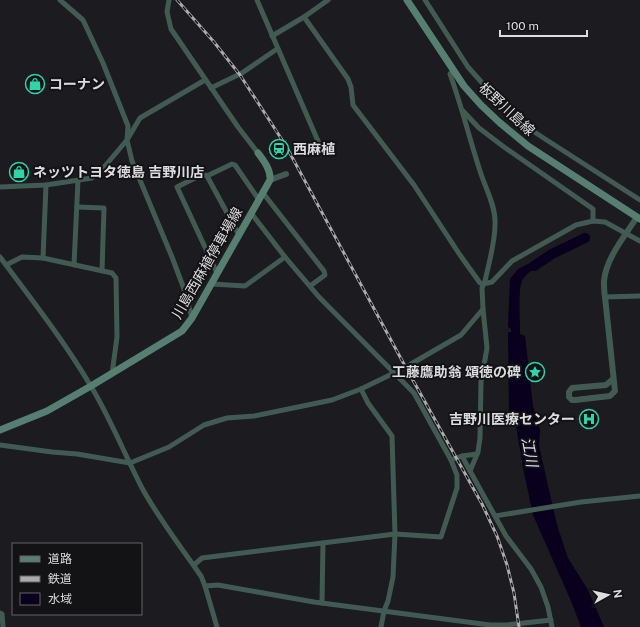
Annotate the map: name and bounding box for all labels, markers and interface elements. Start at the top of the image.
scale bar [500,12,587,38]
text: 100 m [506,19,539,33]
shop icon: コーナン [24,73,46,95]
place label: コーナン [49,76,105,92]
street label: 板野川島線 [476,79,538,139]
station icon: 西麻植 [268,138,290,160]
place label: 西麻植 [293,141,335,157]
shop icon: ネッツトヨタ徳島 吉野川店 [8,161,30,183]
place label: ネッツトヨタ徳島 吉野川店 [33,164,204,180]
street label: 川島西麻植停車場線 [169,204,245,322]
place icon: 工藤鷹助翁 頌徳の碑 [524,361,546,383]
place label: 工藤鷹助翁 頌徳の碑 [392,364,521,380]
hospital icon: 吉野川医療センター [578,408,600,430]
place label: 吉野川医療センター [449,411,575,427]
water label: 江川 [519,436,542,470]
legend [12,543,142,615]
text: 道路 [48,552,72,566]
text: 鉄道 [48,572,72,586]
north arrow [588,575,628,615]
text: N [611,589,624,599]
text: 水域 [48,592,72,606]

